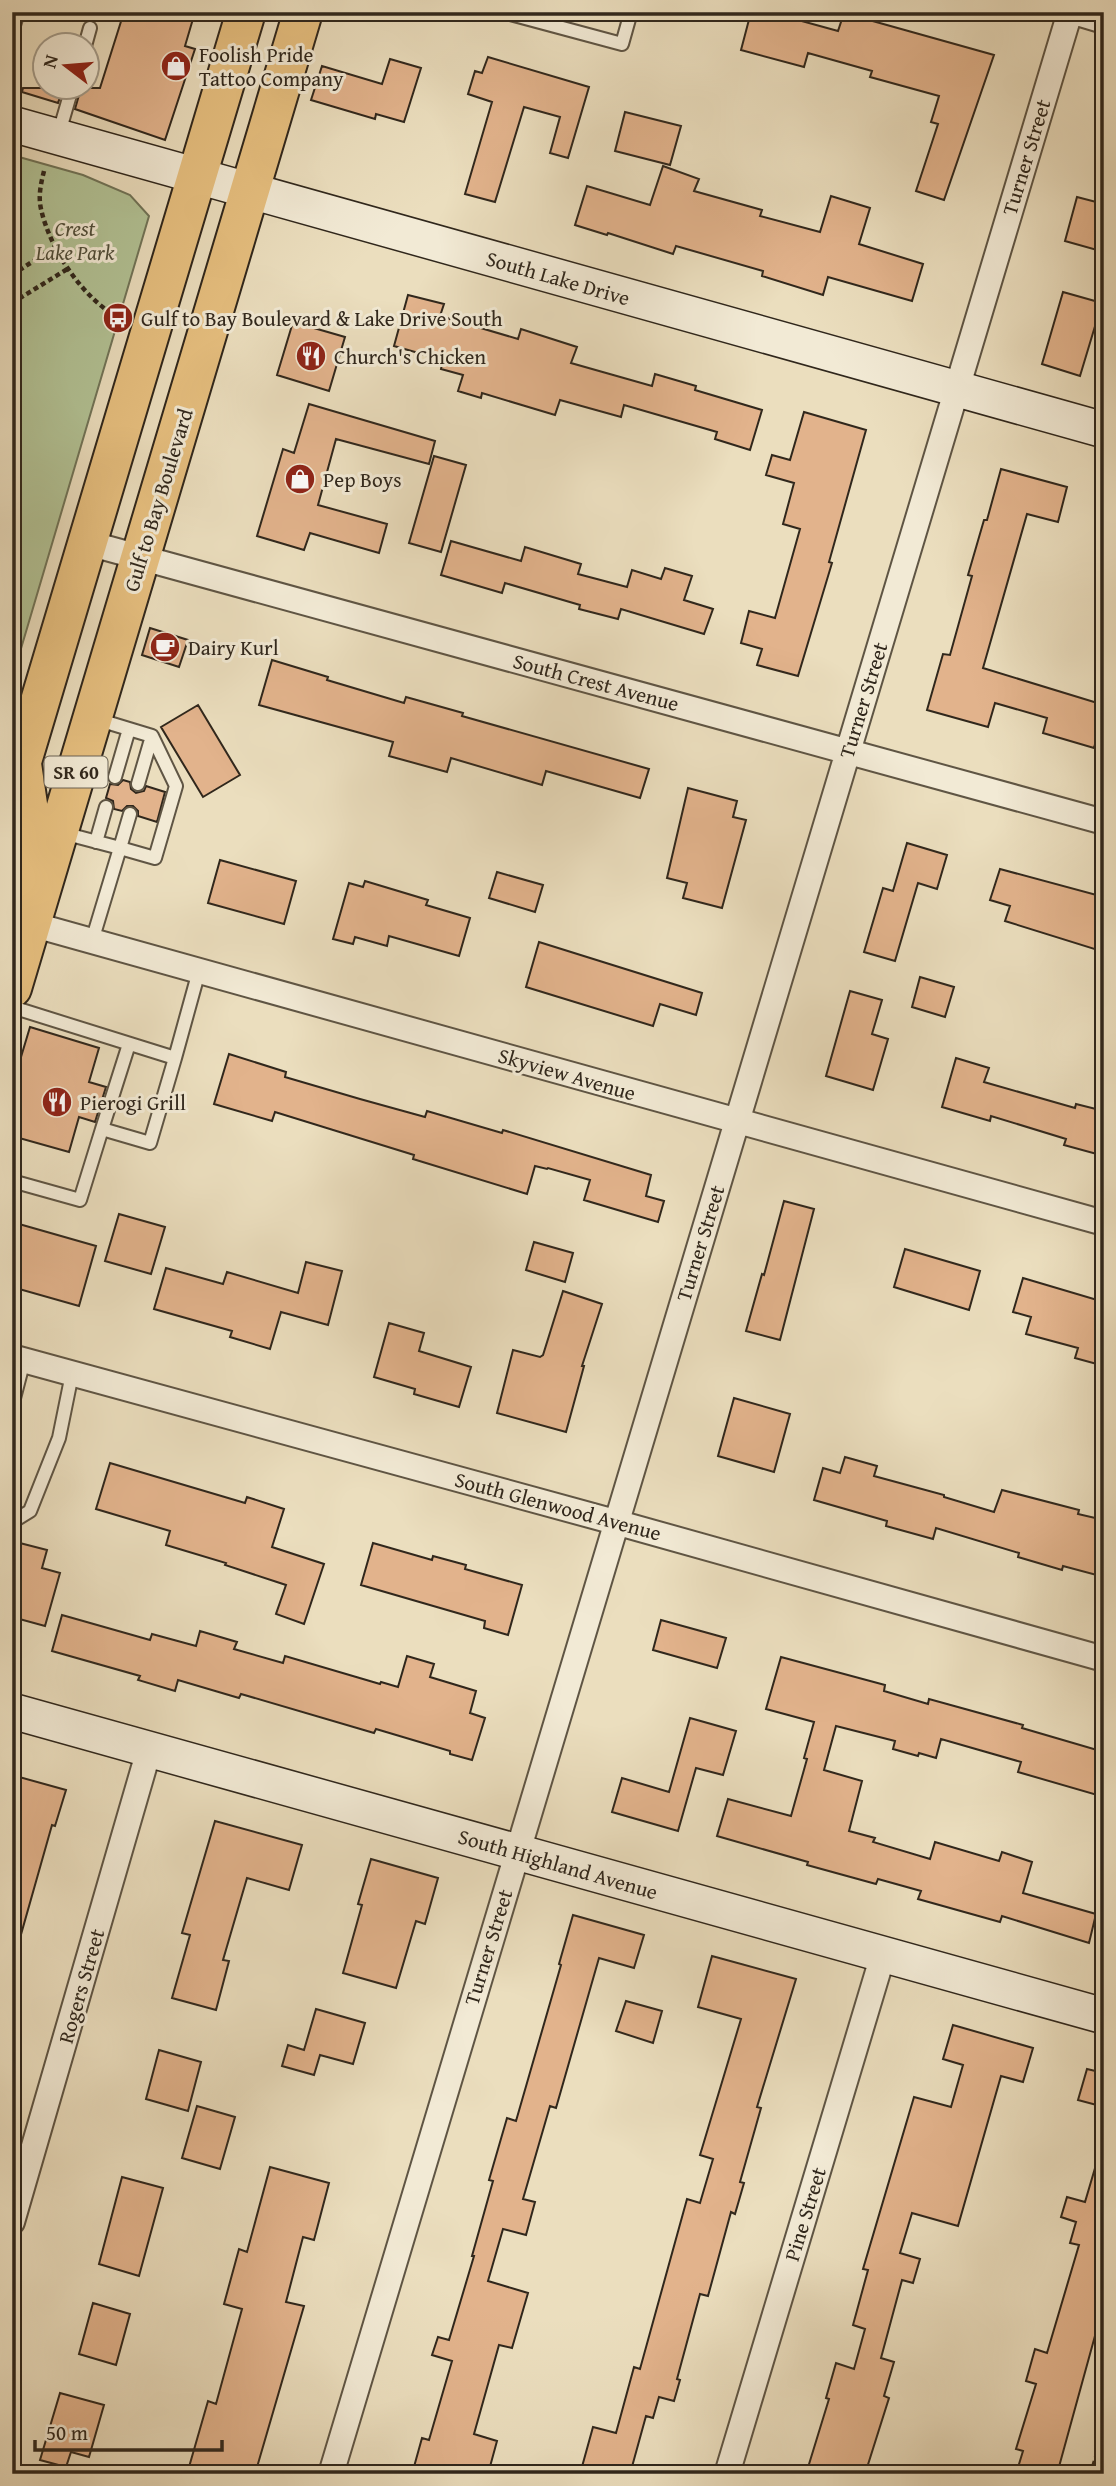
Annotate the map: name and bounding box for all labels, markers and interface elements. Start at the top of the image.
north arrow [32,32,102,102]
place label: Foolish Pride Tattoo Company [199,39,344,94]
shop icon: Foolish Pride Tattoo Company [159,49,193,83]
text: N [34,51,65,71]
street label: Turner Street [994,95,1059,219]
park label: Crest Lake Park [35,213,115,268]
street label: South Lake Drive [483,243,634,313]
bus stop icon: Gulf to Bay Boulevard & Lake Drive South [101,301,135,335]
place label: Gulf to Bay Boulevard & Lake Drive South [141,303,503,334]
restaurant icon: Church's Chicken [294,339,328,373]
place label: Church's Chicken [334,341,486,372]
street label: Gulf to Bay Boulevard [115,404,201,595]
shop icon: Pep Boys [283,462,317,496]
place label: Pep Boys [323,464,402,495]
cafe icon: Dairy Kurl [148,630,182,664]
place label: Dairy Kurl [188,632,279,663]
street label: Turner Street [831,638,896,762]
street label: South Crest Avenue [510,645,683,719]
road number: SR 60 [44,757,108,788]
street label: Skyview Avenue [495,1040,639,1108]
restaurant icon: Pierogi Grill [40,1085,74,1119]
place label: Pierogi Grill [80,1087,186,1118]
street label: Turner Street [668,1181,733,1305]
street label: South Glenwood Avenue [451,1464,665,1549]
street label: South Highland Avenue [455,1821,662,1907]
street label: Turner Street [456,1885,521,2009]
street label: Rogers Street [50,1925,112,2047]
street label: Pine Street [776,2163,834,2265]
scale bar [35,2409,222,2453]
text: 50 m [46,2417,88,2448]

